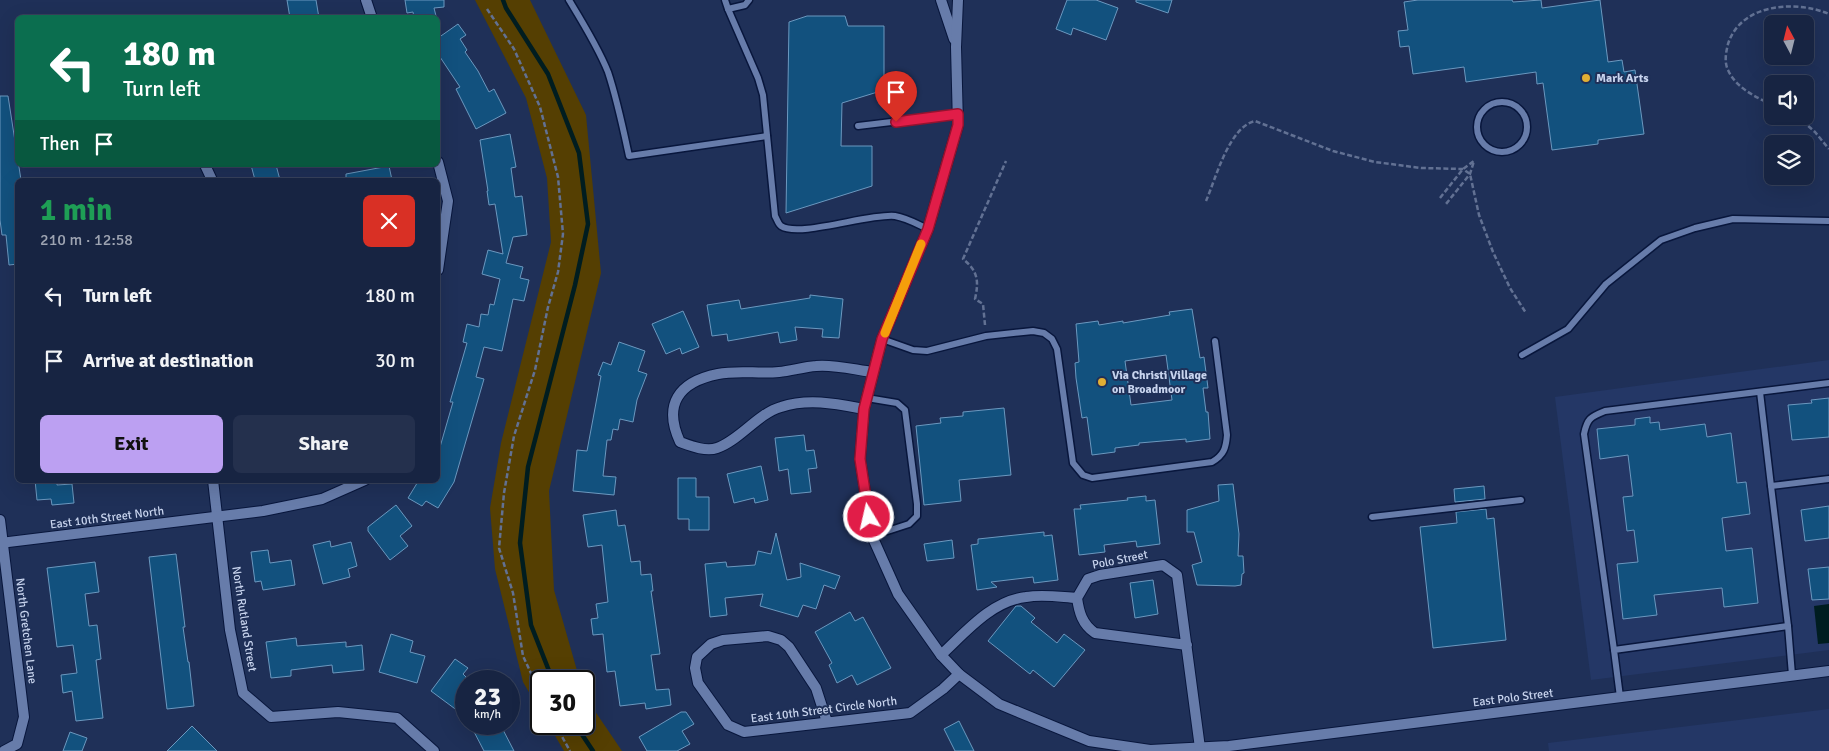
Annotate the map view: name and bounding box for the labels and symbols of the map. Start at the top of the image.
north arrow [1764,15,1814,65]
pin [875,71,917,122]
place label: Mark Arts [1596,71,1649,86]
marker: Mark Arts [1580,72,1592,84]
place label: Via Christi Village on Broadmoor [1112,368,1207,397]
marker: Via Christi Village on Broadmoor [1096,376,1108,388]
position arrow [842,490,894,542]
street label: East 10th Street North [49,504,165,532]
street label: Polo Street [1091,547,1149,573]
street label: North Rutland Street [228,565,260,673]
street label: North Gretchen Lane [12,577,40,685]
speed limit sign: 30 [530,670,595,735]
street label: East Polo Street [1472,686,1554,710]
street label: East 10th Street Circle North [750,694,898,726]

